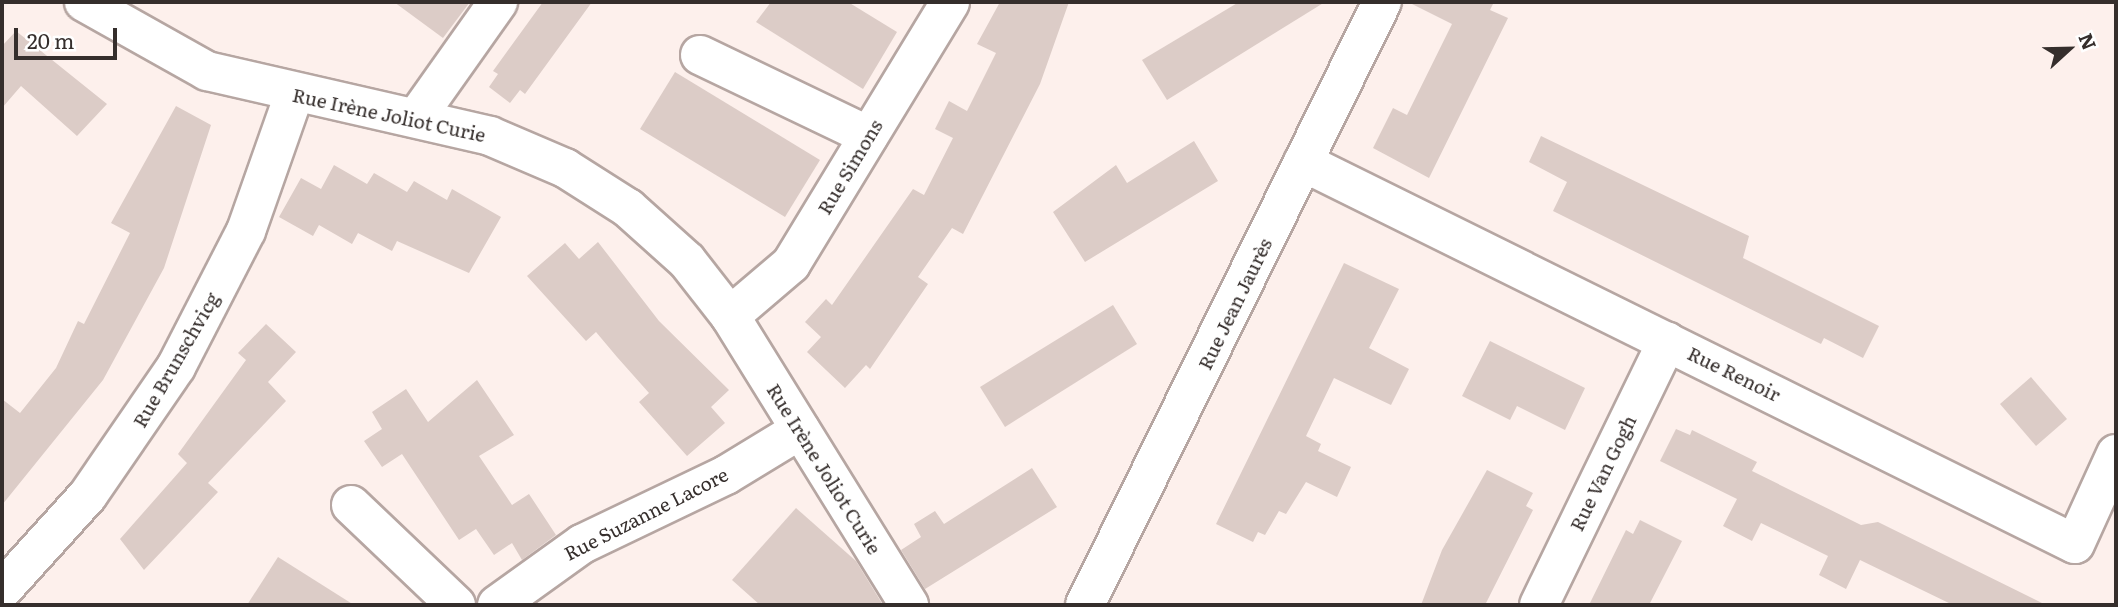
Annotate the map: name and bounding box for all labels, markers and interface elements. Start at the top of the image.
scale bar [18,14,121,58]
north arrow [2034,14,2104,84]
text: 20 m [27,24,74,55]
text: N [2072,28,2104,54]
street label: Rue Irène Joliot Curie [290,83,488,147]
street label: Rue Simons [813,115,887,219]
street label: Rue Jean Jaurès [1193,235,1277,373]
street label: Rue Brunschvicg [128,288,224,432]
street label: Rue Renoir [1684,342,1784,406]
street label: Rue Irène Joliot Curie [762,379,886,559]
street label: Rue Van Gogh [1565,411,1641,535]
street label: Rue Suzanne Lacore [560,463,732,565]

